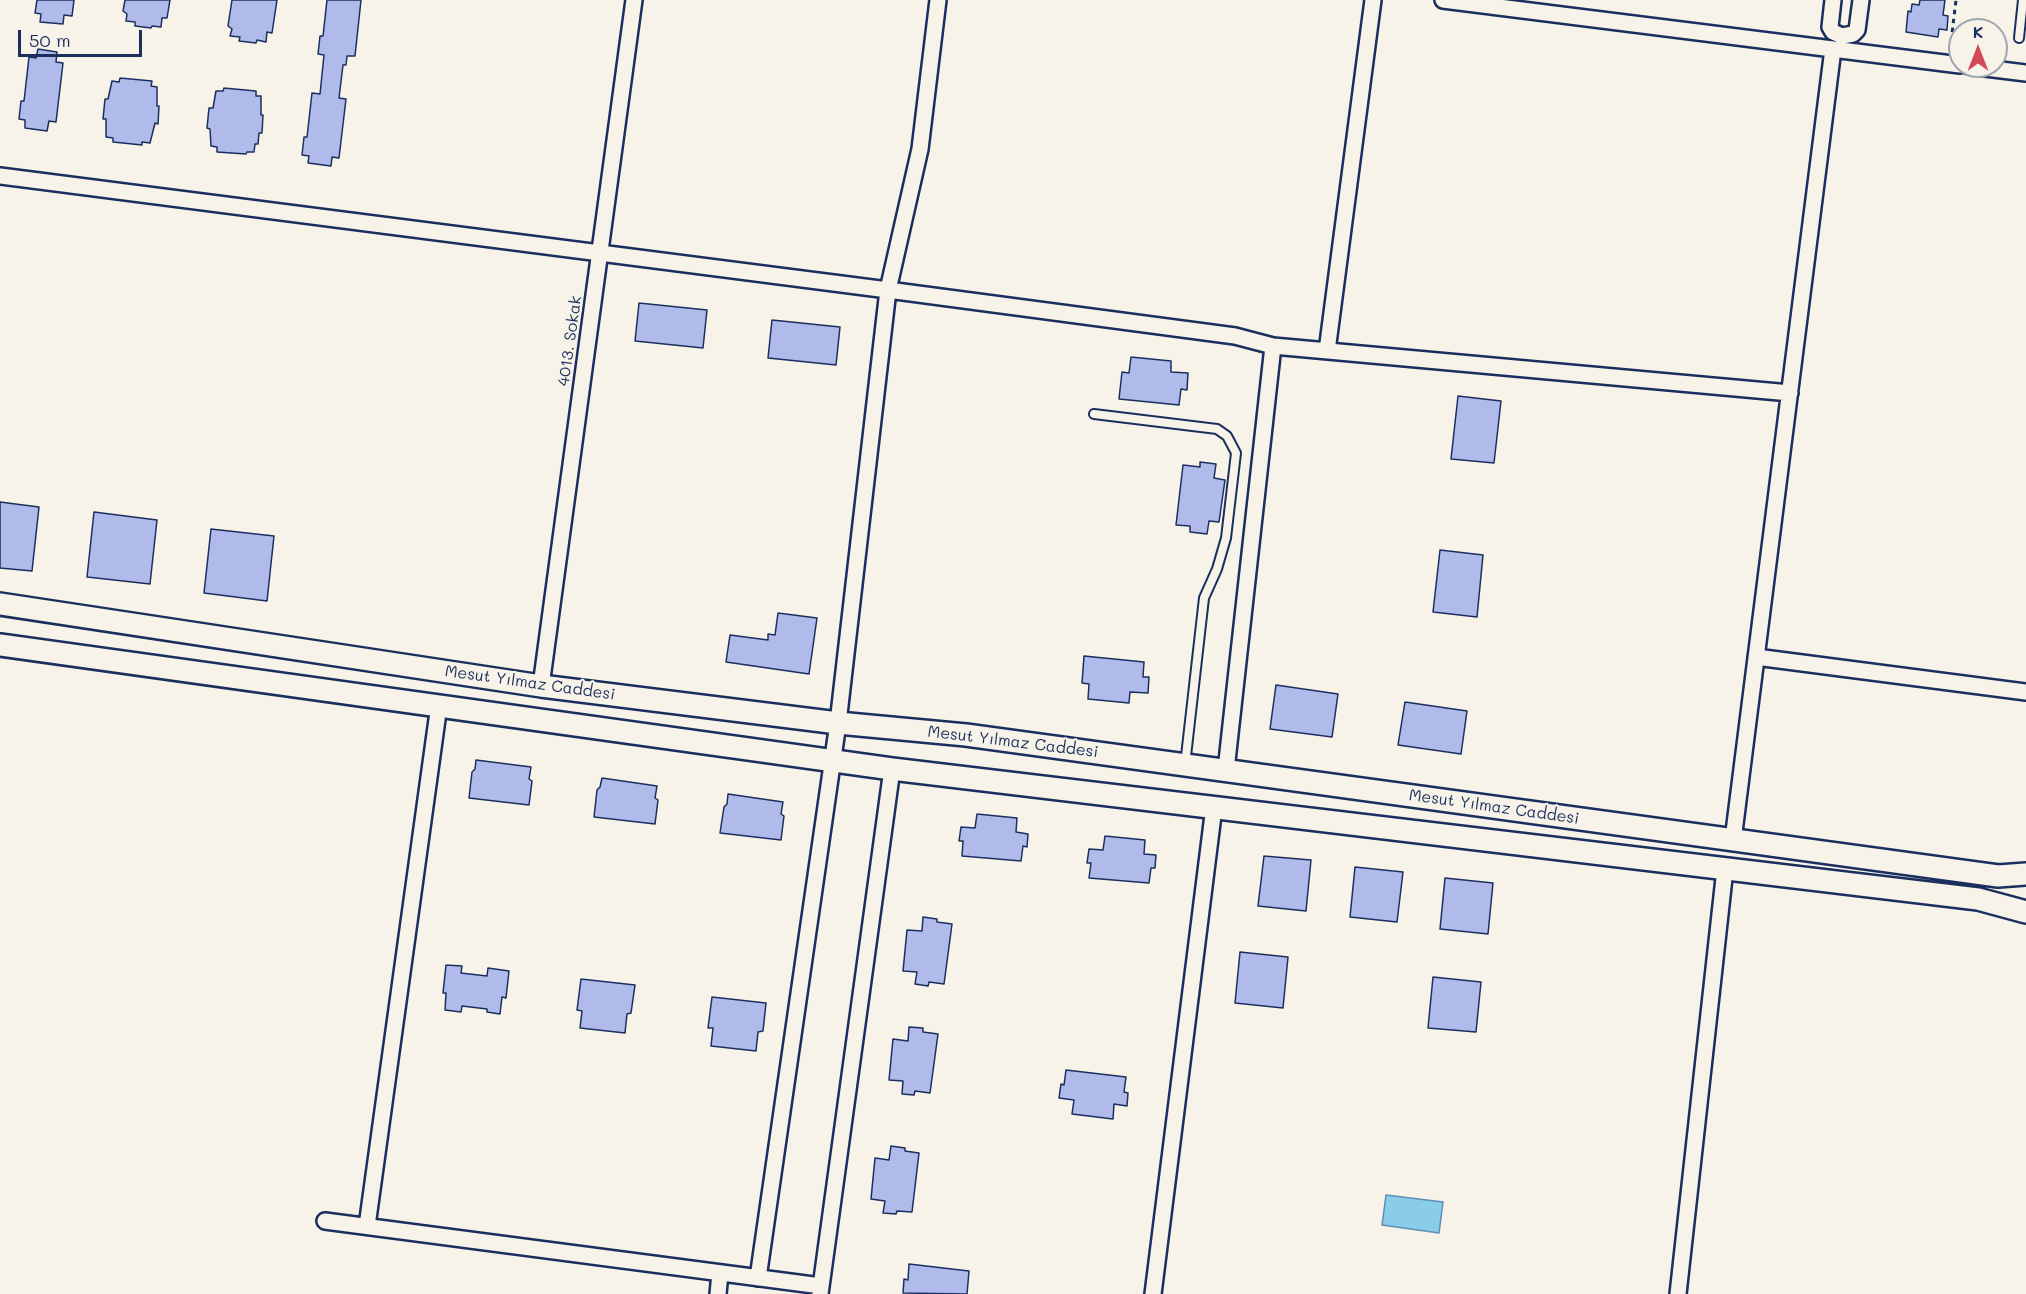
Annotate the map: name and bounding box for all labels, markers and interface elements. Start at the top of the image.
scale bar [21,18,146,56]
north arrow [1948,18,2008,78]
text: K [1973,21,1983,42]
text: 50 m [29,28,71,52]
street label: 4013. Sokak [554,295,586,387]
street label: Mesut Yılmaz Caddesi [444,662,616,704]
street label: Mesut Yılmaz Caddesi [927,722,1099,762]
street label: Mesut Yılmaz Caddesi [1408,786,1580,828]

